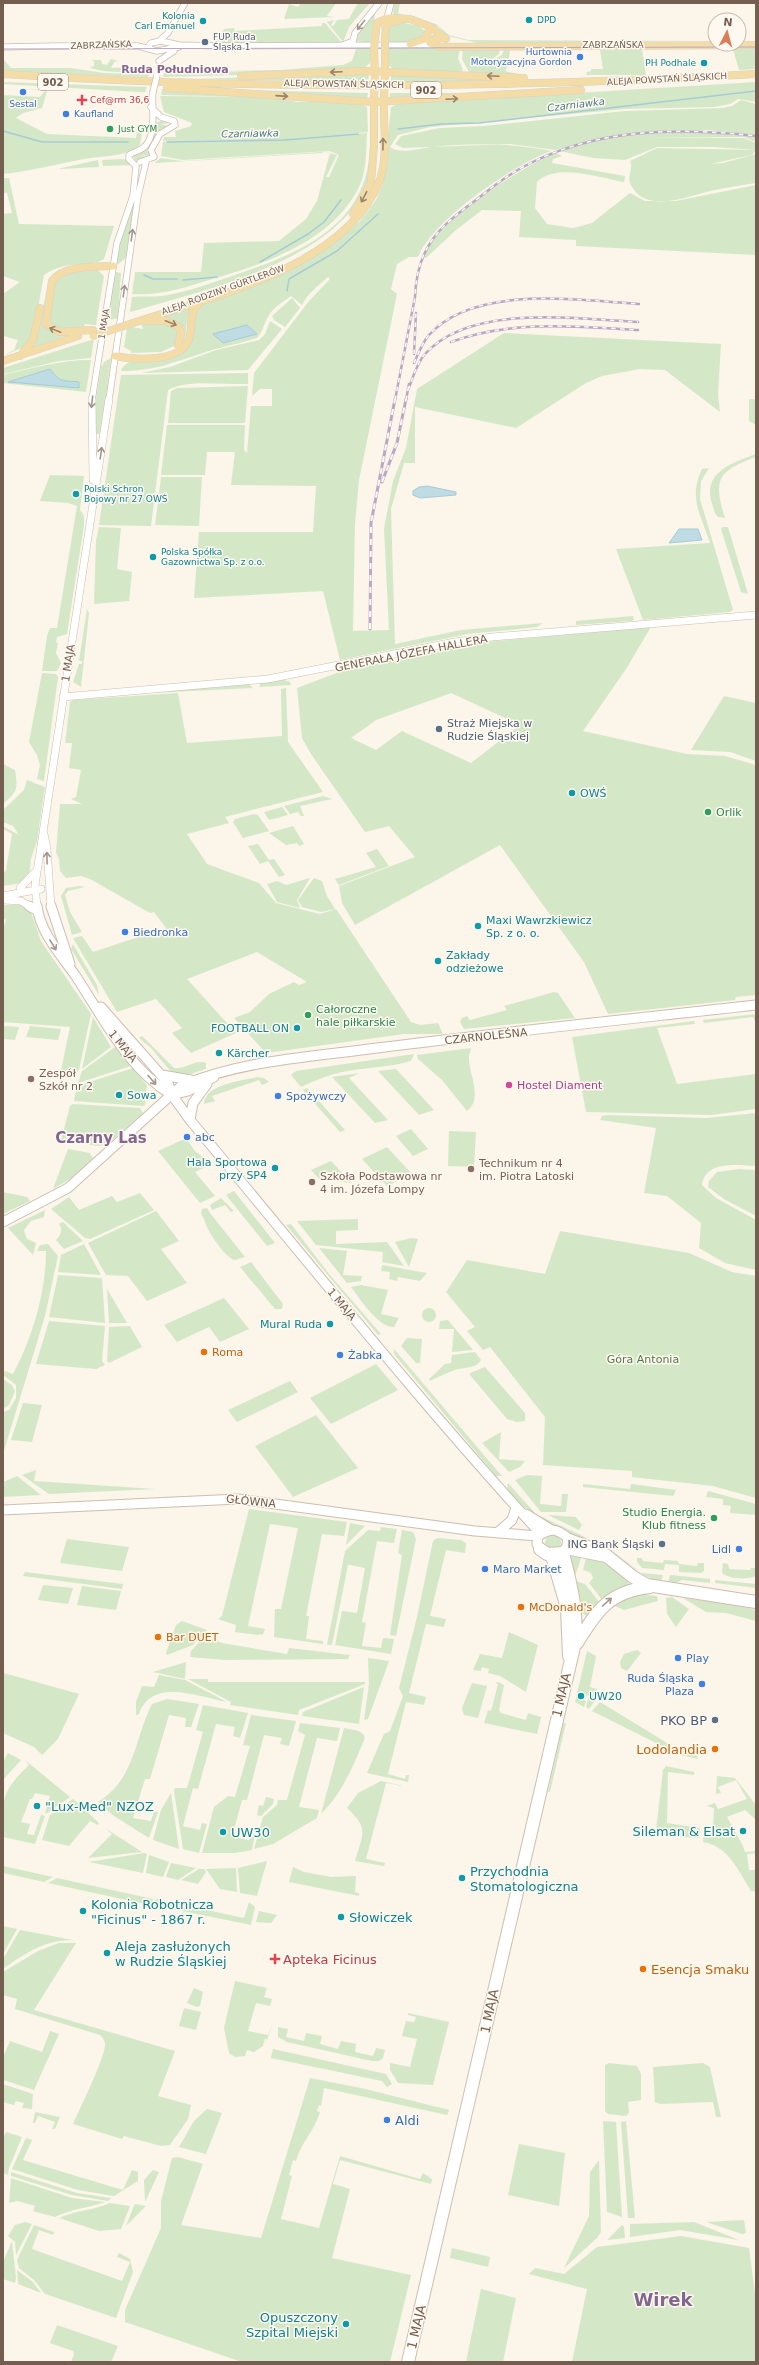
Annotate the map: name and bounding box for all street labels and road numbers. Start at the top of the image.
street label: ZABRZAŃSKA [70,38,133,51]
street label: ZABRZAŃSKA [582,39,645,50]
street label: ALEJA POWSTAŃ ŚLĄSKICH [607,70,727,87]
road number: 902 [38,74,68,90]
street label: ALEJA POWSTAŃ ŚLĄSKICH [284,77,404,90]
road number: 902 [411,82,441,98]
street label: ALEJA RODZINY GÜRTLERÓW [160,262,286,317]
street label: 1 MAJA [97,307,112,340]
street label: GENERAŁA JÓZEFA HALLERA [334,632,489,675]
street label: 1 MAJA [59,643,78,683]
street label: CZARNOLEŚNA [444,1026,529,1047]
street label: 1 MAJA [106,1027,140,1066]
street label: 1 MAJA [324,1286,359,1323]
street label: GŁÓWNA [225,1492,277,1511]
street label: 1 MAJA [549,1671,574,1719]
street label: 1 MAJA [477,1987,502,2035]
street label: 1 MAJA [404,2303,429,2351]

